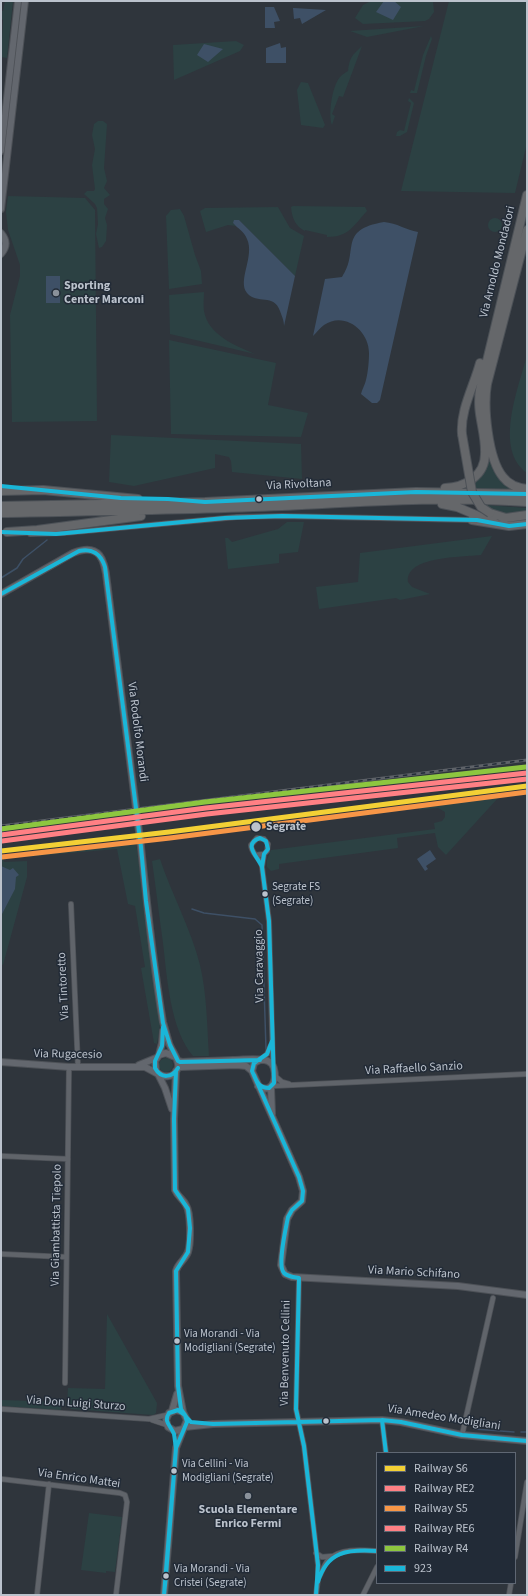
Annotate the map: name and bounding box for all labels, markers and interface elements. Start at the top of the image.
street label: Via Arnoldo Mondadori [477,205,519,319]
place label: Sporting Center Marconi [64,279,144,307]
marker: Sporting Center Marconi [51,288,61,298]
street label: Via Rivoltana [266,476,332,494]
unlabelled marker [254,494,264,504]
street label: Via Rodolfo Morandi [124,681,150,783]
marker: Segrate [249,820,263,834]
place label: Segrate [266,820,306,834]
place label: Segrate FS (Segrate) [272,881,320,907]
marker: Segrate FS (Segrate) [260,889,270,899]
street label: Via Caravaggio [252,929,268,1003]
street label: Via Tintoretto [55,952,73,1020]
street label: Via Rugacesio [34,1047,102,1063]
street label: Via Raffaello Sanzio [365,1059,463,1079]
street label: Via Giambattista Tiepolo [49,1164,65,1286]
street label: Via Mario Schifano [368,1263,460,1283]
street label: Via Benvenuto Cellini [278,1300,294,1406]
place label: Via Morandi - Via Modigliani (Segrate) [184,1328,276,1354]
marker: Via Morandi - Via Modigliani (Segrate) [172,1336,182,1346]
street label: Via Don Luigi Sturzo [26,1393,126,1415]
street label: Via Amedeo Modigliani [387,1402,501,1434]
unlabelled marker [321,1416,331,1426]
legend [376,1452,516,1584]
place label: Via Cellini - Via Modigliani (Segrate) [182,1458,274,1484]
text: Railway S6 [414,1460,468,1477]
street label: Via Enrico Mattei [37,1466,121,1492]
marker: Via Cellini - Via Modigliani (Segrate) [169,1466,179,1476]
text: Railway RE2 [414,1480,475,1497]
marker: Scuola Elementare Enrico Fermi [243,1491,253,1501]
text: Railway S5 [414,1500,468,1517]
place label: Scuola Elementare Enrico Fermi [198,1503,298,1531]
text: Railway RE6 [414,1520,475,1537]
text: Railway R4 [414,1540,468,1557]
text: 923 [414,1560,432,1577]
place label: Via Morandi - Via Cristei (Segrate) [174,1563,250,1589]
marker: Via Morandi - Via Cristei (Segrate) [161,1571,171,1581]

